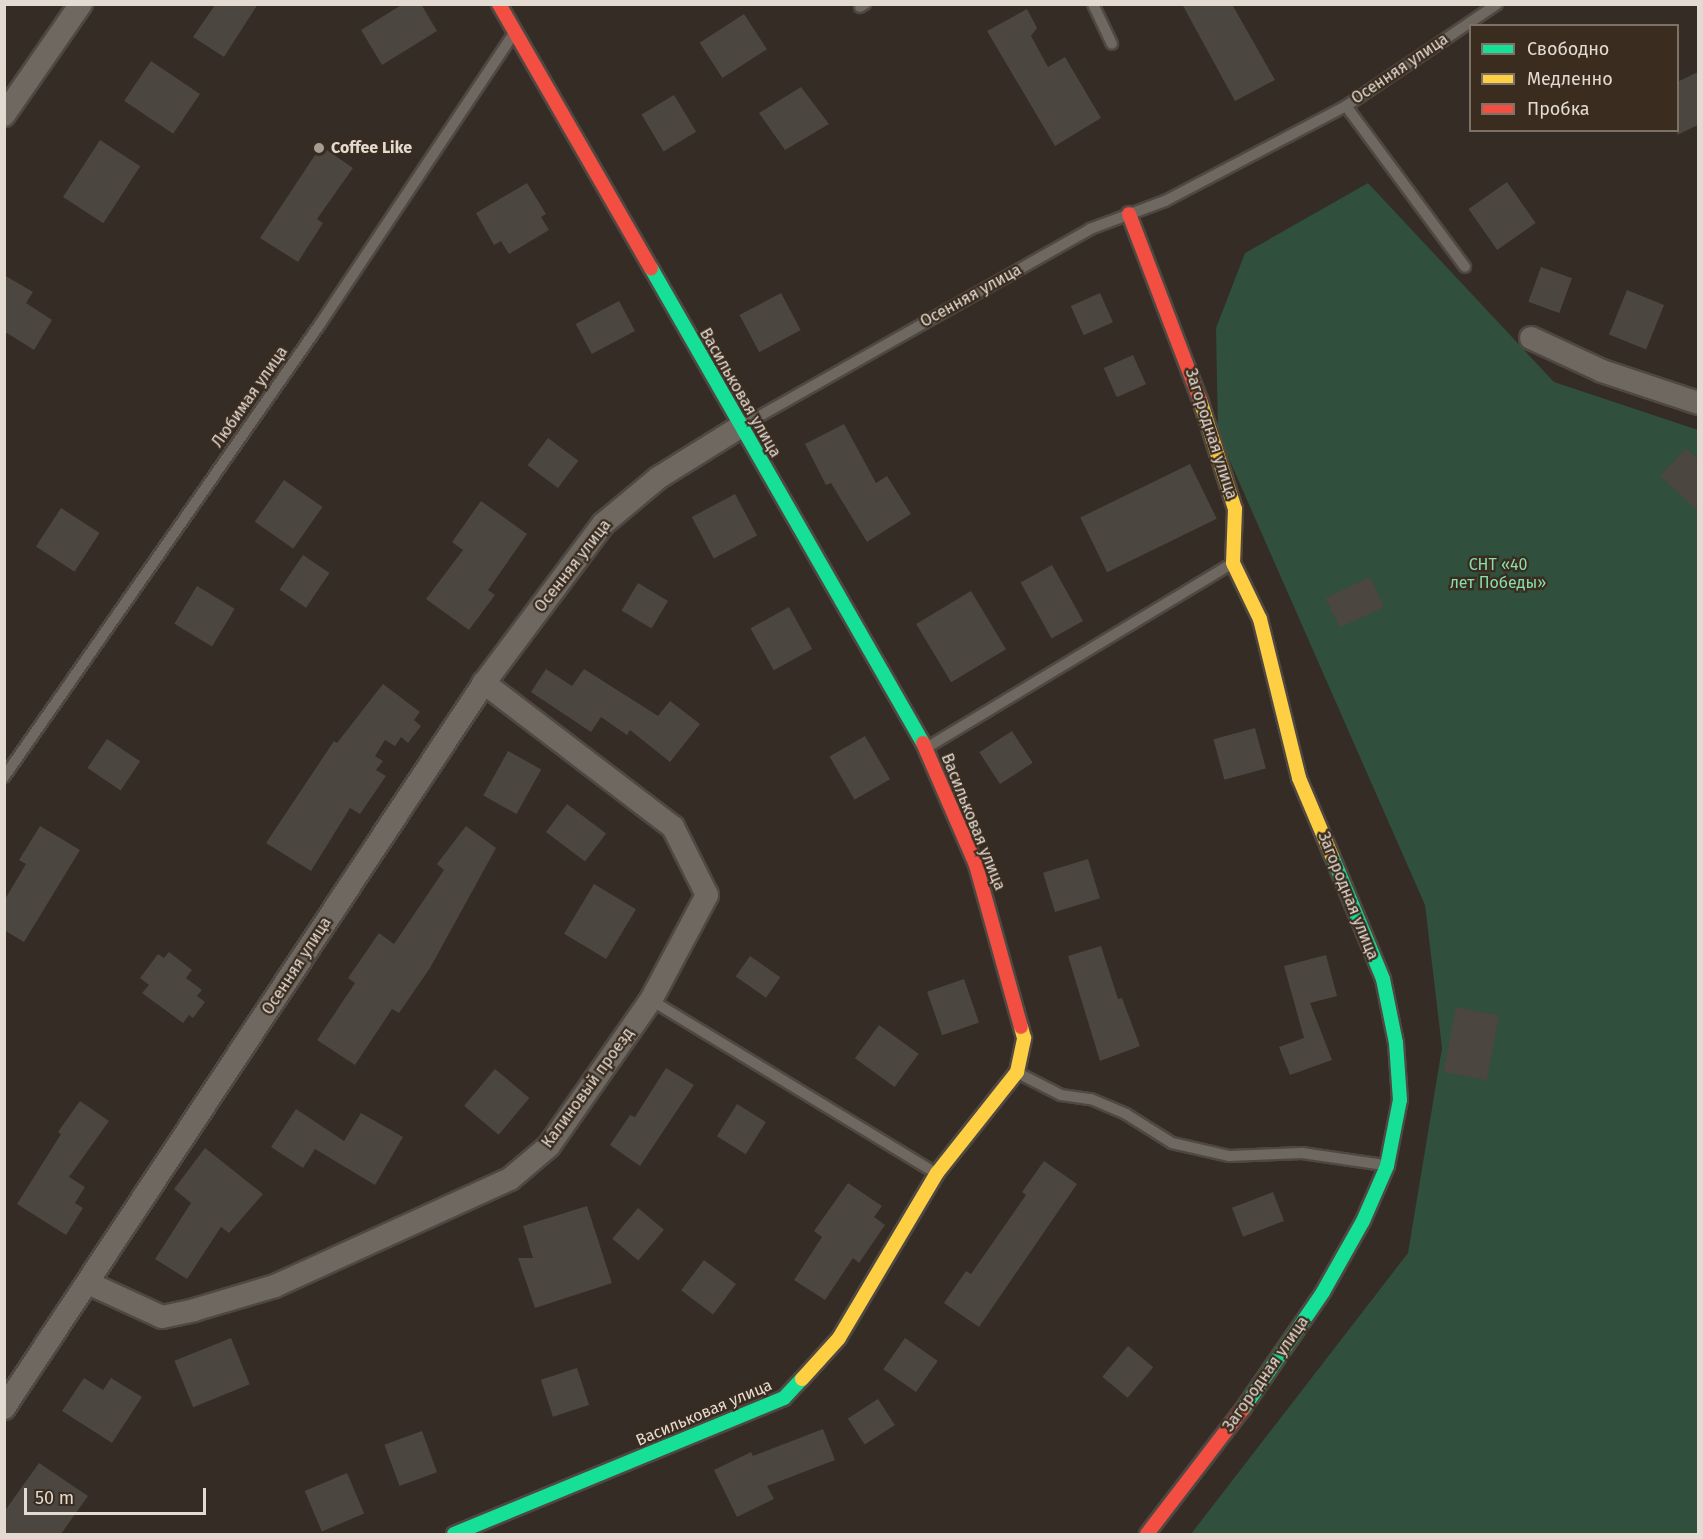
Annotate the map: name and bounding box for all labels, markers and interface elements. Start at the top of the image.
legend [1469,24,1679,132]
street label: Осенняя улица [1348,30,1452,108]
text: Свободно [1527,38,1609,60]
text: Медленно [1527,68,1613,90]
text: Пробка [1527,98,1590,120]
place label: Coffee Like [331,138,412,158]
marker: Coffee Like [312,141,326,155]
street label: Осенняя улица [917,260,1025,332]
street label: Васильковая улица [695,325,785,461]
street label: Любимая улица [208,343,292,451]
street label: Загородная улица [1181,366,1241,502]
street label: Осенняя улица [531,516,615,616]
park label: СНТ «40 лет Победы» [1450,555,1546,593]
street label: Васильковая улица [937,751,1009,893]
street label: Загородная улица [1314,829,1382,963]
street label: Осенняя улица [258,914,336,1018]
street label: Калиновый проезд [538,1024,638,1152]
street label: Загородная улица [1219,1313,1313,1435]
street label: Васильковая улица [633,1376,775,1450]
scale bar [27,1476,208,1514]
text: 50 m [35,1487,74,1509]

